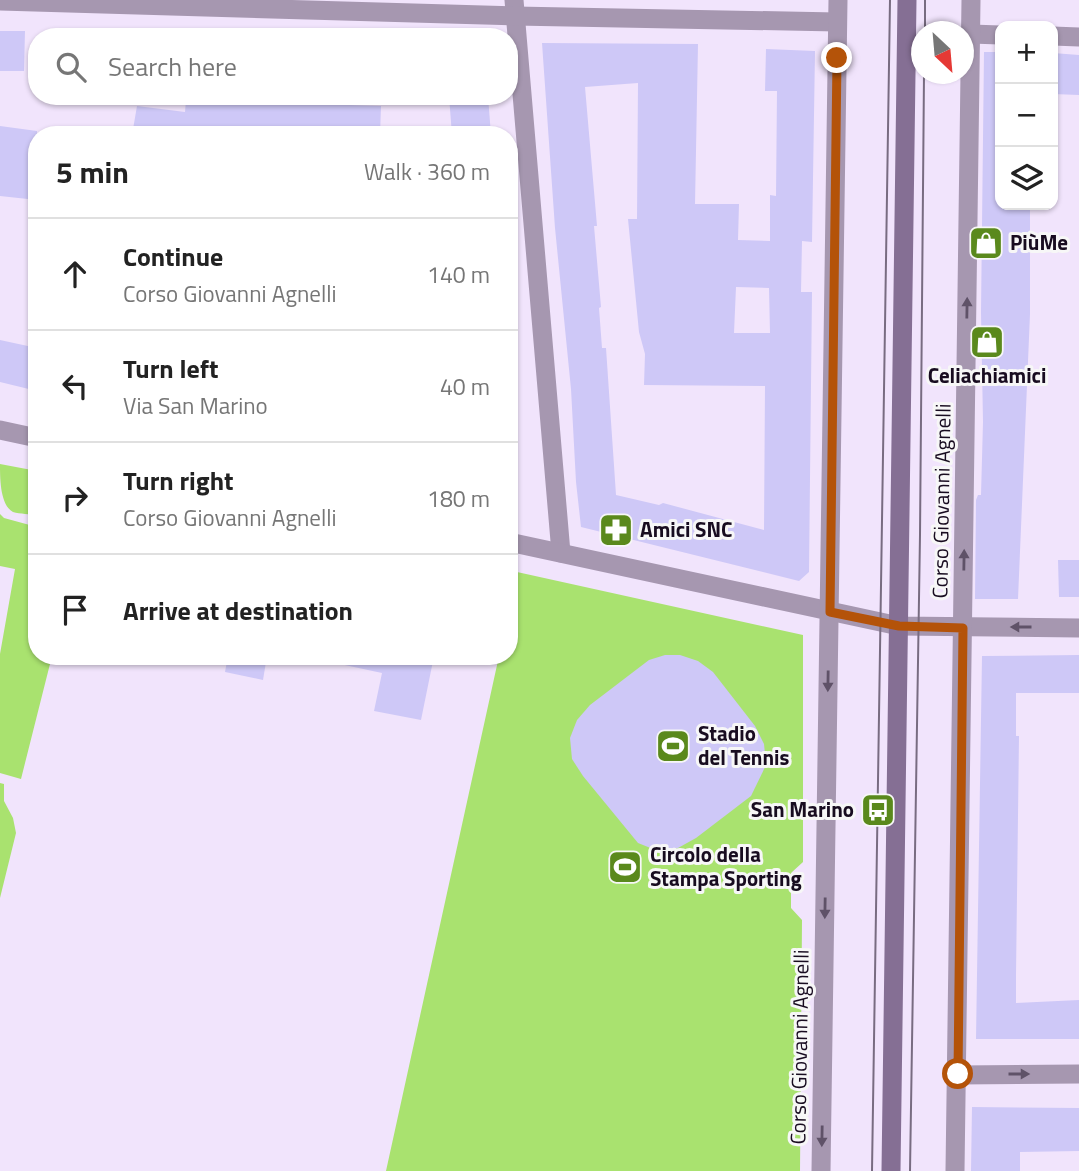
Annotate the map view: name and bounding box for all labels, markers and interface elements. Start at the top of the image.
north arrow [911,21,974,84]
map controls [995,21,1058,210]
button: + [995,21,1058,84]
search box [28,28,518,105]
route end [821,42,852,73]
text: Search here [108,47,237,86]
icon: search [52,48,90,86]
button: − [995,84,1058,147]
button: layers [995,147,1058,210]
text: 5 min [56,149,129,195]
text: Walk · 360 m [364,154,490,189]
shop icon: PiùMe [967,224,1005,262]
place label: PiùMe [1010,226,1068,258]
text: Continue [123,237,223,276]
icon: ahead [56,255,94,293]
text: 140 m [427,257,490,292]
text: Corso Giovanni Agnelli [123,276,337,311]
one-way arrow [961,296,973,318]
shop icon: Celiachiamici [968,323,1006,361]
text: Turn left [123,349,218,388]
place label: Celiachiamici [928,359,1046,391]
icon: left [56,367,94,405]
text: 40 m [440,369,490,404]
text: Via San Marino [123,388,268,423]
street label: Corso Giovanni Agnelli [923,403,959,599]
text: Turn right [123,461,234,500]
icon: right [56,479,94,517]
text: 180 m [427,481,490,516]
text: Corso Giovanni Agnelli [123,500,337,535]
pharmacy icon: Amici SNC [597,511,635,549]
place label: Amici SNC [640,513,732,545]
one-way arrow [958,548,969,570]
icon: arrive [56,591,94,629]
text: Arrive at destination [123,591,353,630]
one-way arrow [1010,621,1032,633]
one-way arrow [822,670,834,692]
place label: Stadio del Tennis [698,717,789,773]
sports icon: Stadio del Tennis [654,727,692,765]
bus stop icon: San Marino [859,791,897,829]
place label: San Marino [751,793,854,825]
place label: Circolo della Stampa Sporting [650,838,802,894]
sports icon: Circolo della Stampa Sporting [606,848,644,886]
one-way arrow [819,897,831,919]
street label: Corso Giovanni Agnelli [781,949,817,1145]
route start [942,1058,973,1089]
one-way arrow [1008,1068,1030,1080]
one-way arrow [816,1125,828,1147]

